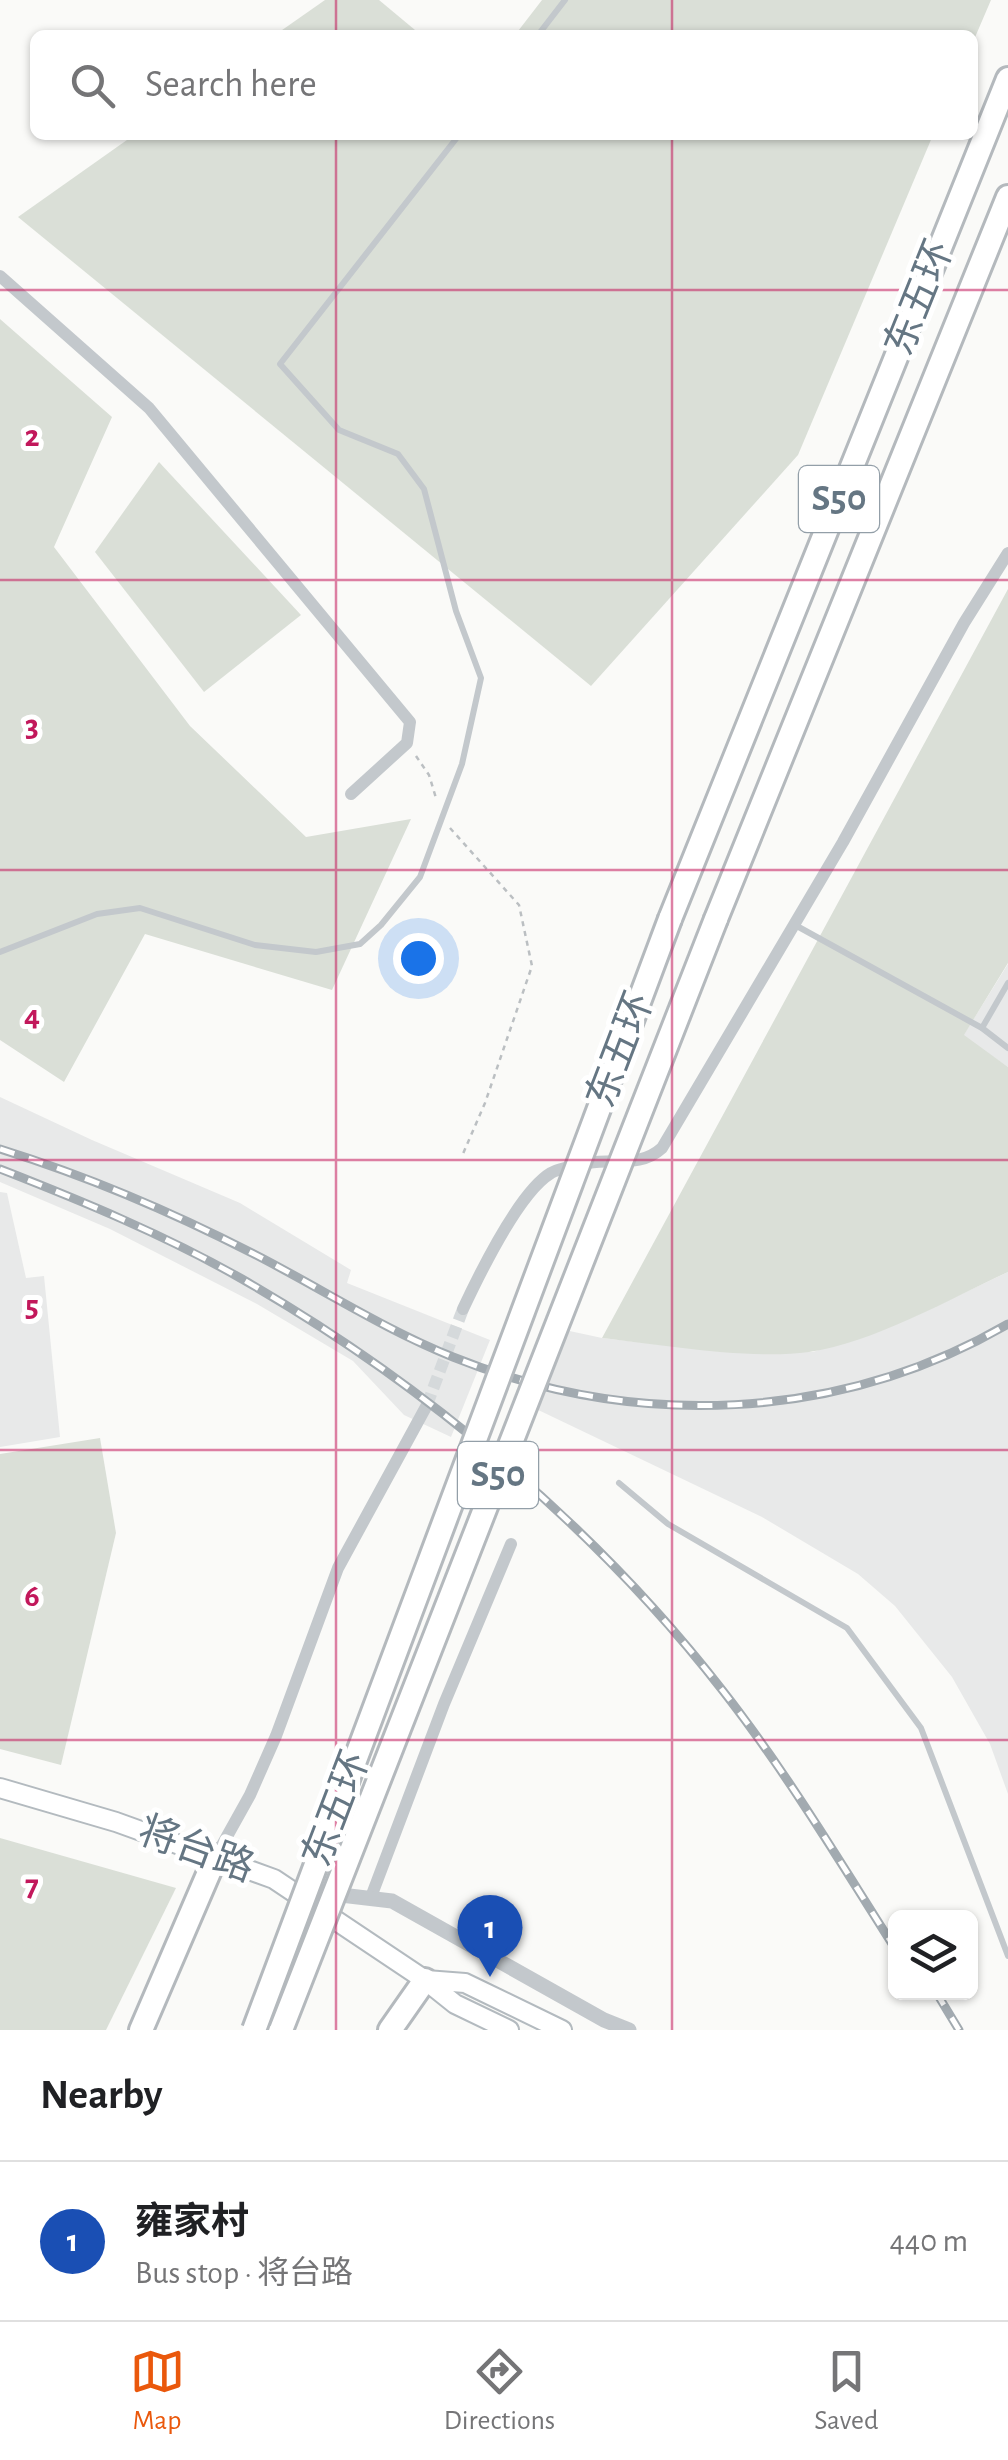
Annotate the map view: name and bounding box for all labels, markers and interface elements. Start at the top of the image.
search box [30,30,978,140]
icon: search [65,58,120,113]
text: Search here [145,66,317,104]
street label: 东五环 [877,234,961,361]
text: 2 [24,420,40,452]
road number: S50 [799,466,879,532]
text: 3 [25,710,39,742]
your location [393,933,444,984]
street label: 东五环 [579,986,661,1113]
text: 4 [24,1000,40,1032]
text: 5 [25,1290,39,1322]
road number: S50 [458,1442,538,1508]
text: 6 [24,1580,40,1612]
street label: 东五环 [295,1745,377,1872]
street label: 将台路 [133,1809,260,1889]
text: 7 [25,1870,39,1902]
pin: 1 [458,1894,522,1977]
map controls [888,1910,978,2000]
button: layers [888,1910,978,2000]
text: Nearby [40,2074,163,2116]
text: 雍家村 [135,2204,249,2242]
text: 1 [67,2225,78,2257]
text: 440 m [889,2225,968,2257]
text: Bus stop · 将台路 [135,2257,353,2289]
tab: Map [130,2344,185,2438]
tab: Directions [444,2344,555,2438]
tab: Saved [814,2344,878,2438]

